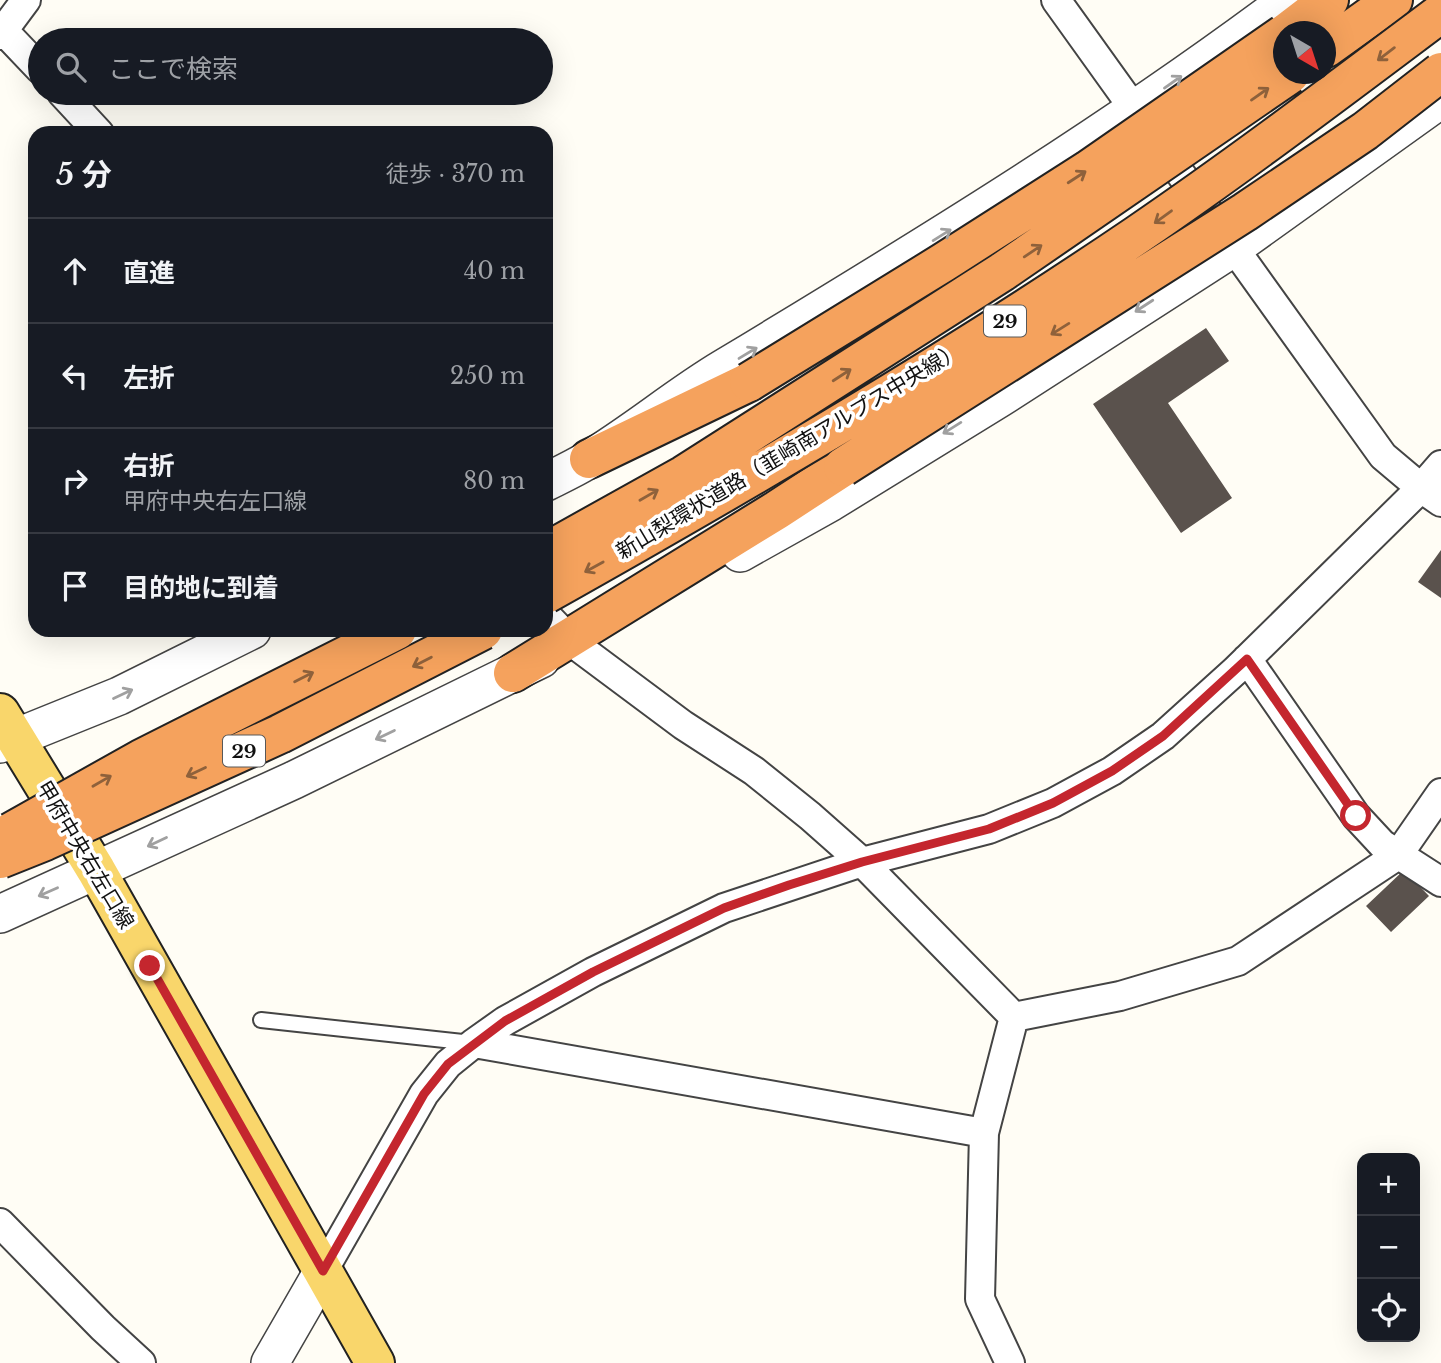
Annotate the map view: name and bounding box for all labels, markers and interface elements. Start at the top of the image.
north arrow [1273,21,1336,84]
search box [28,28,553,105]
one-way arrow [1377,46,1396,61]
icon: search [52,48,90,86]
text: ここで検索 [108,53,238,85]
one-way arrow [1162,75,1182,89]
one-way arrow [1250,87,1269,101]
text: 5 分 [56,156,112,193]
text: 徒歩 · 370 m [386,160,525,188]
one-way arrow [1067,170,1086,185]
one-way arrow [1154,210,1173,224]
one-way arrow [932,227,951,242]
one-way arrow [1023,244,1042,258]
icon: ahead [56,252,94,290]
text: 直進 [123,257,175,289]
text: 40 m [464,257,525,285]
one-way arrow [1135,298,1154,313]
road number: 29 [984,306,1026,336]
one-way arrow [1051,322,1070,337]
street label: 新山梨環状道路（韮崎南アルプス中央線） [611,337,967,565]
one-way arrow [737,346,757,360]
icon: left [56,357,94,395]
text: 左折 [123,362,175,394]
text: 250 m [450,362,525,390]
one-way arrow [831,367,851,381]
one-way arrow [942,421,962,435]
text: 右折 [123,450,175,482]
icon: right [56,462,94,500]
text: 80 m [463,467,525,495]
text: 甲府中央右左口線 [123,487,307,515]
one-way arrow [638,488,658,502]
one-way arrow [584,561,605,574]
icon: arrive [56,567,94,605]
text: 目的地に到着 [123,572,279,604]
one-way arrow [412,655,433,669]
one-way arrow [294,670,314,684]
one-way arrow [112,686,133,700]
one-way arrow [375,729,396,743]
road number: 29 [223,736,265,766]
one-way arrow [186,766,207,780]
one-way arrow [91,774,112,787]
street label: 甲府中央右左口線 [31,776,139,934]
route start [1340,800,1371,831]
one-way arrow [147,836,168,850]
one-way arrow [38,886,59,899]
route end [134,950,165,981]
map controls [1357,1153,1420,1342]
button: + [1357,1153,1420,1216]
button: − [1357,1216,1420,1279]
button: locate [1357,1279,1420,1342]

